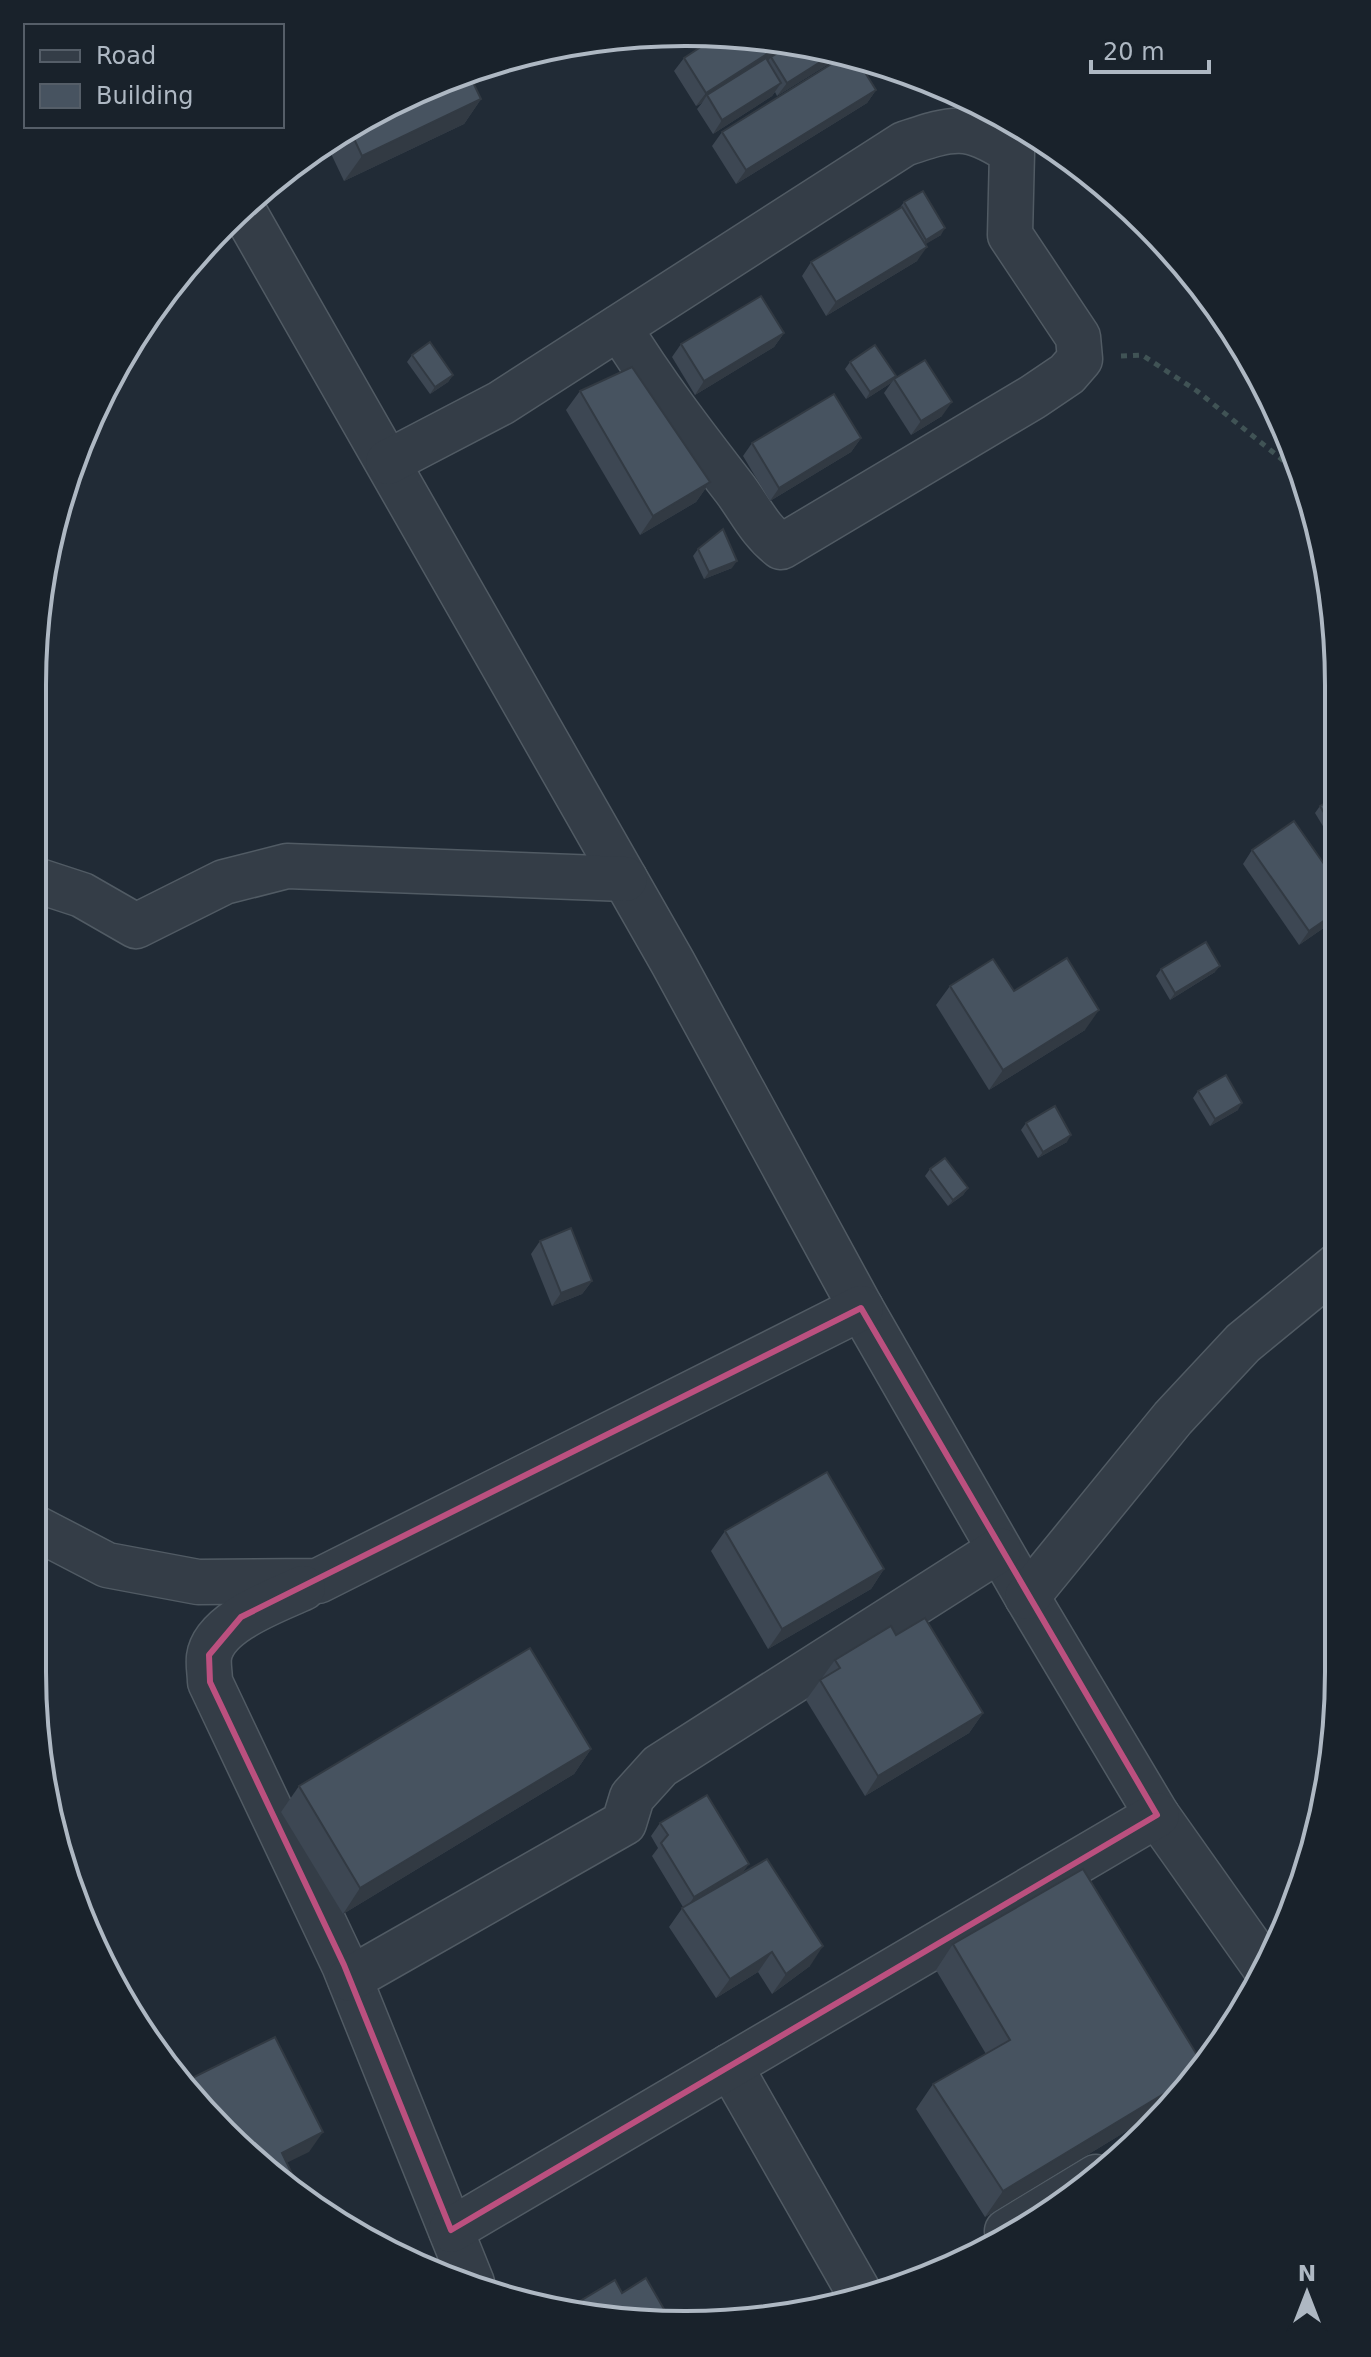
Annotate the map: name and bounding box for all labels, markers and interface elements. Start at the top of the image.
legend [24,24,284,128]
scale bar [1091,24,1209,74]
text: 20 m [1103,38,1165,66]
text: Road [96,42,156,70]
text: Building [96,82,193,110]
north arrow [1267,2253,1347,2333]
text: N [1298,2261,1316,2286]

